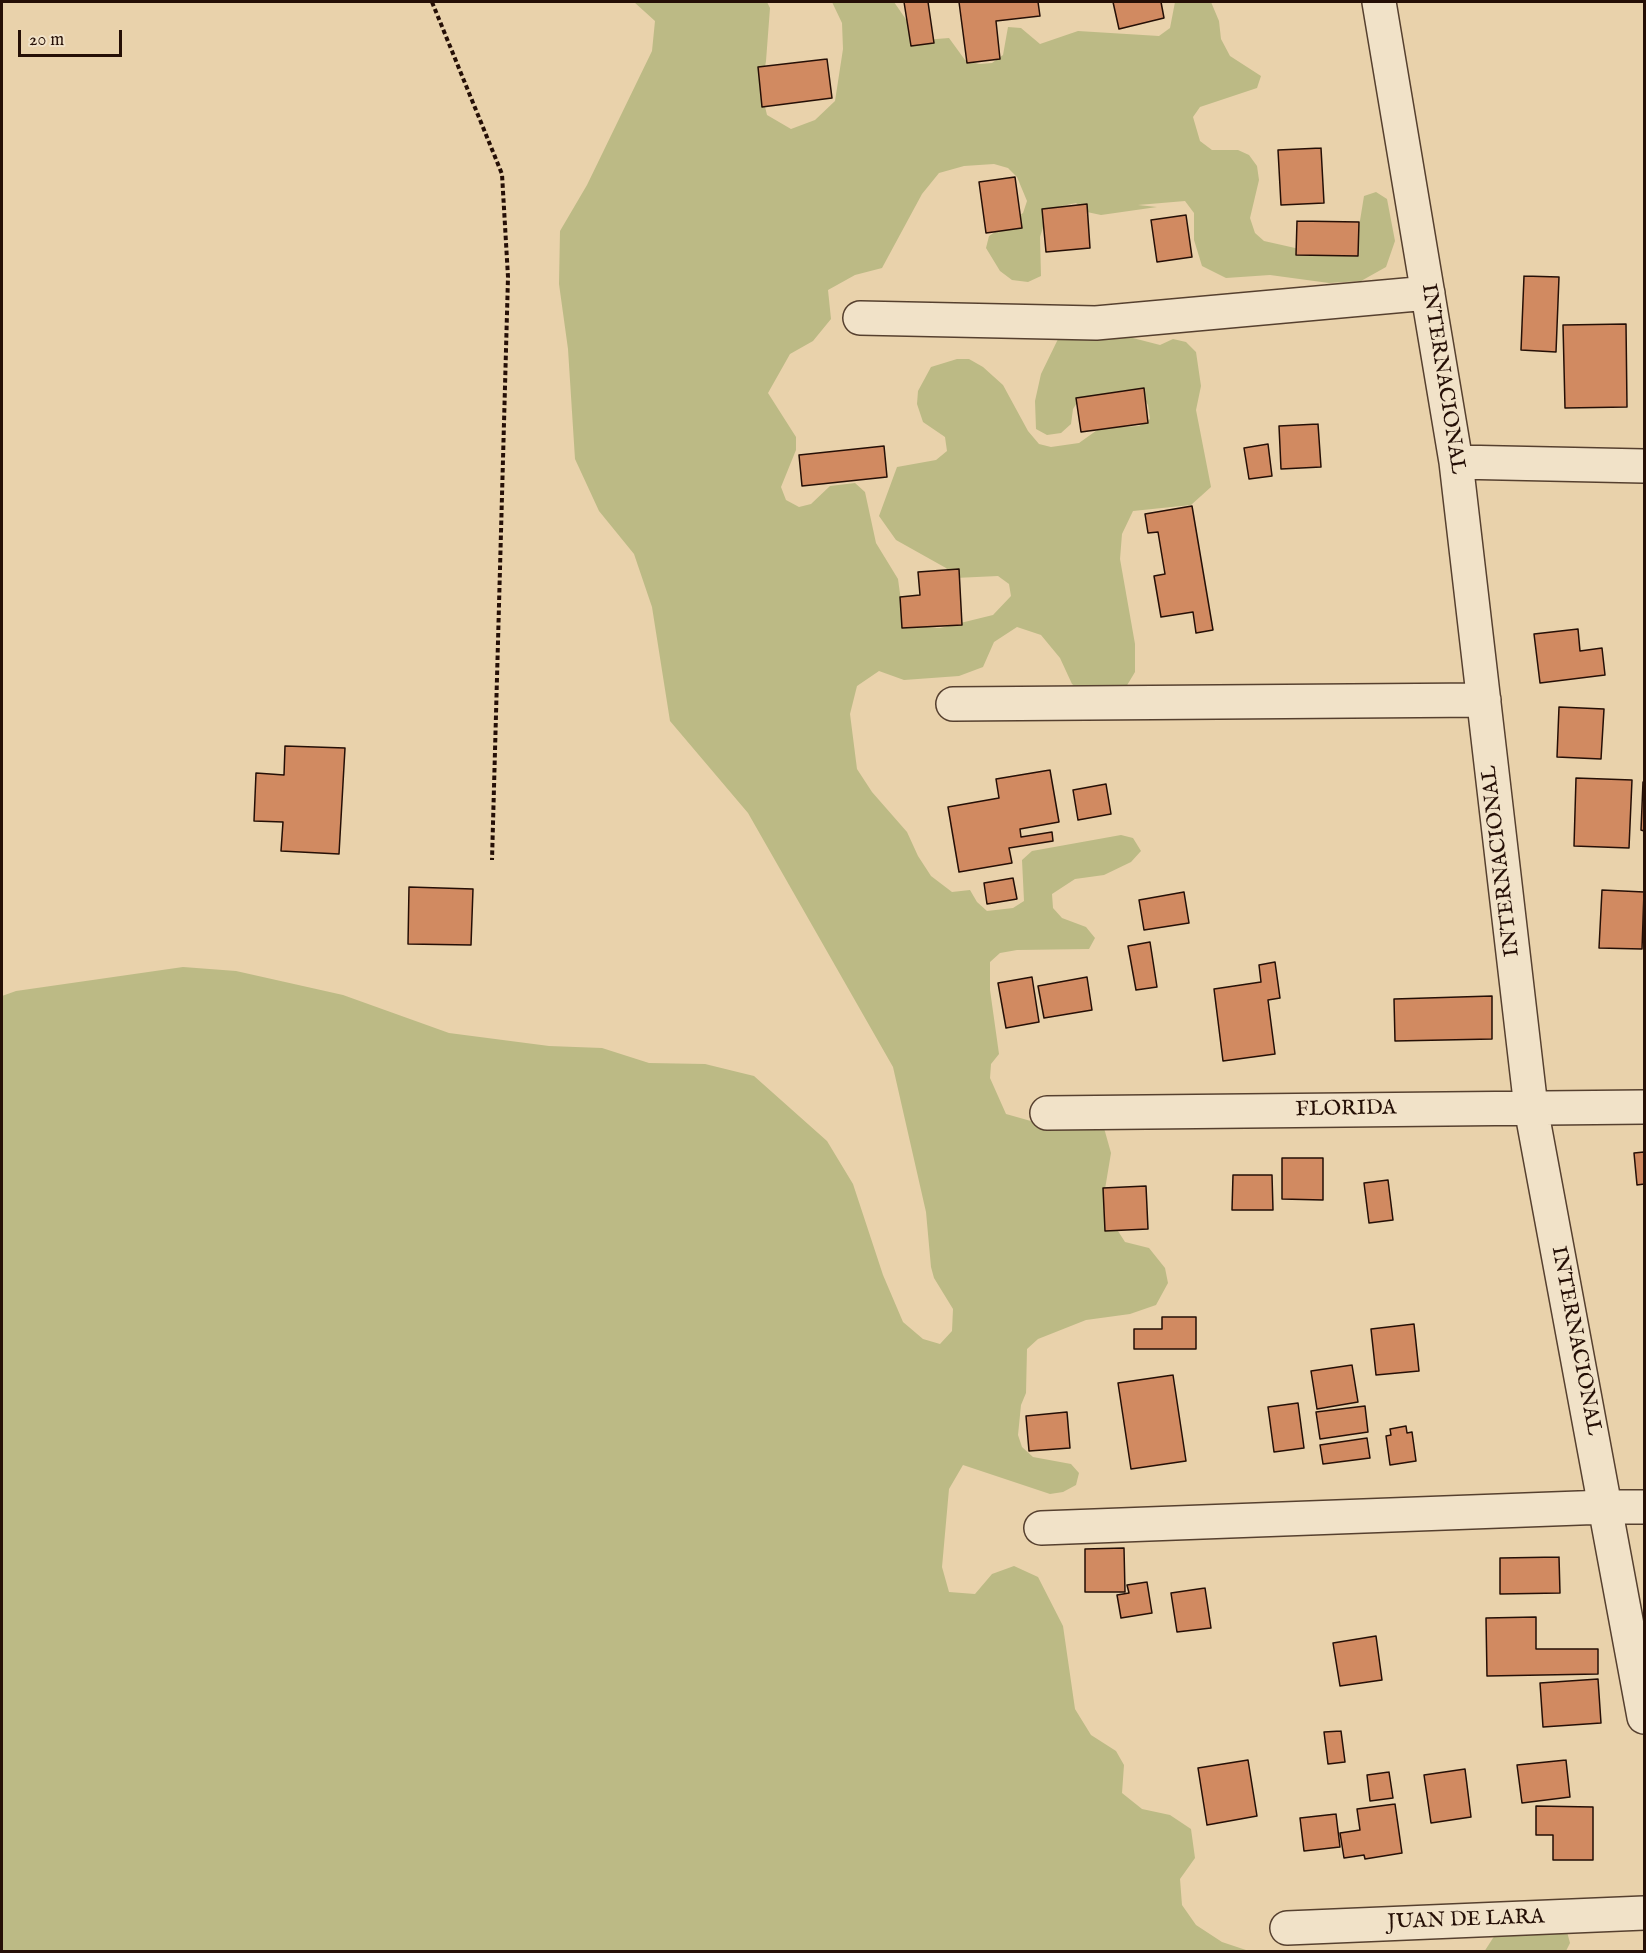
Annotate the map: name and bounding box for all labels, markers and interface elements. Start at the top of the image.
scale bar [21,18,124,56]
text: 20 m [29,29,64,52]
street label: INTERNACIONAL [1415,282,1469,476]
street label: INTERNACIONAL [1478,764,1526,958]
street label: FLORIDA [1295,1097,1397,1123]
street label: INTERNACIONAL [1544,1244,1606,1438]
street label: JUAN DE LARA [1387,1906,1545,1936]

